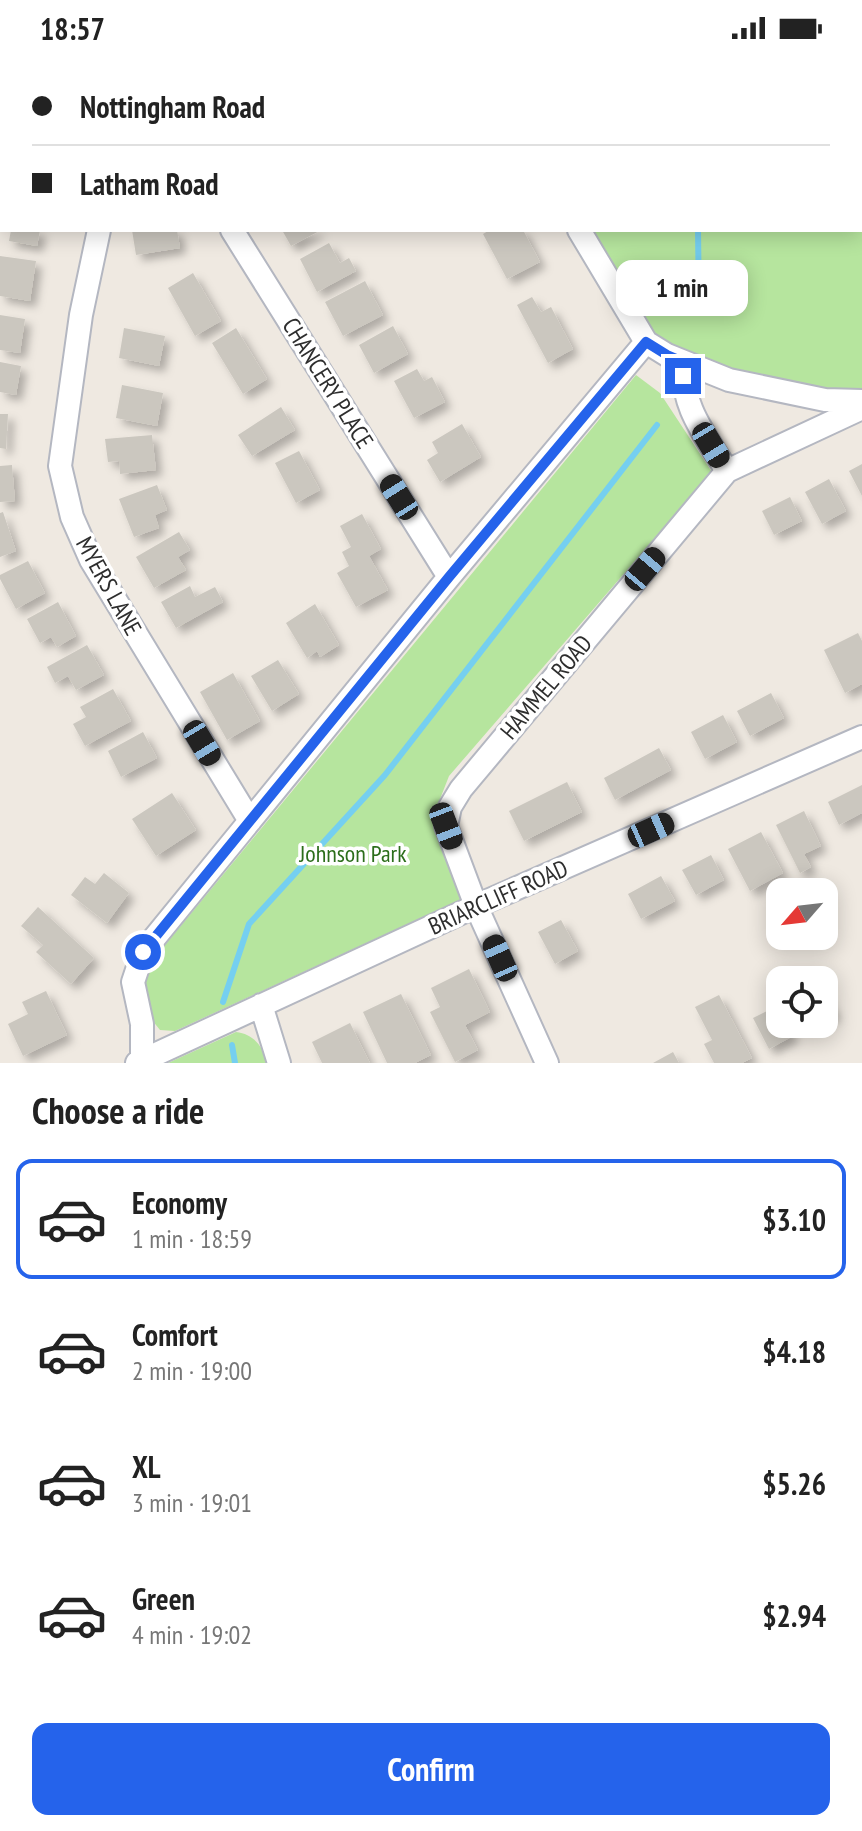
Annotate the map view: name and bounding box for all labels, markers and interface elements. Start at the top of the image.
text: 18:57 [40,9,105,48]
text: Nottingham Road [80,87,265,126]
text: Latham Road [80,164,219,203]
callout: 1 min [617,260,749,316]
text: 1 min [656,271,708,304]
street label: CHANCERY PLACE [276,312,380,454]
route end [665,358,701,394]
car [688,418,734,472]
car [376,470,422,524]
street label: MYERS LANE [69,531,149,641]
car [620,543,670,595]
street label: HAMMEL ROAD [493,628,599,746]
car [179,716,225,770]
car [426,799,466,853]
car [624,809,678,851]
park label: Johnson Park [298,838,407,869]
street label: BRIARCLIFF ROAD [423,852,573,942]
north arrow [766,878,838,950]
map controls [766,878,838,1038]
car [479,931,521,985]
route start [125,934,161,970]
button: locate [766,966,838,1038]
text: Choose a ride [32,1087,204,1134]
icon: car [36,1183,108,1255]
text: Economy [132,1183,227,1222]
text: $3.10 [762,1200,826,1239]
text: 1 min · 18:59 [132,1222,252,1255]
icon: car [36,1315,108,1387]
text: Comfort [132,1315,218,1354]
text: $4.18 [762,1332,826,1371]
text: 2 min · 19:00 [132,1354,252,1387]
icon: car [36,1447,108,1519]
text: XL [132,1447,161,1486]
text: $5.26 [762,1464,826,1503]
text: 3 min · 19:01 [132,1486,252,1519]
icon: car [36,1579,108,1651]
text: Green [132,1579,195,1618]
text: $2.94 [762,1596,826,1635]
text: 4 min · 19:02 [132,1618,252,1651]
button: Confirm [32,1723,830,1815]

